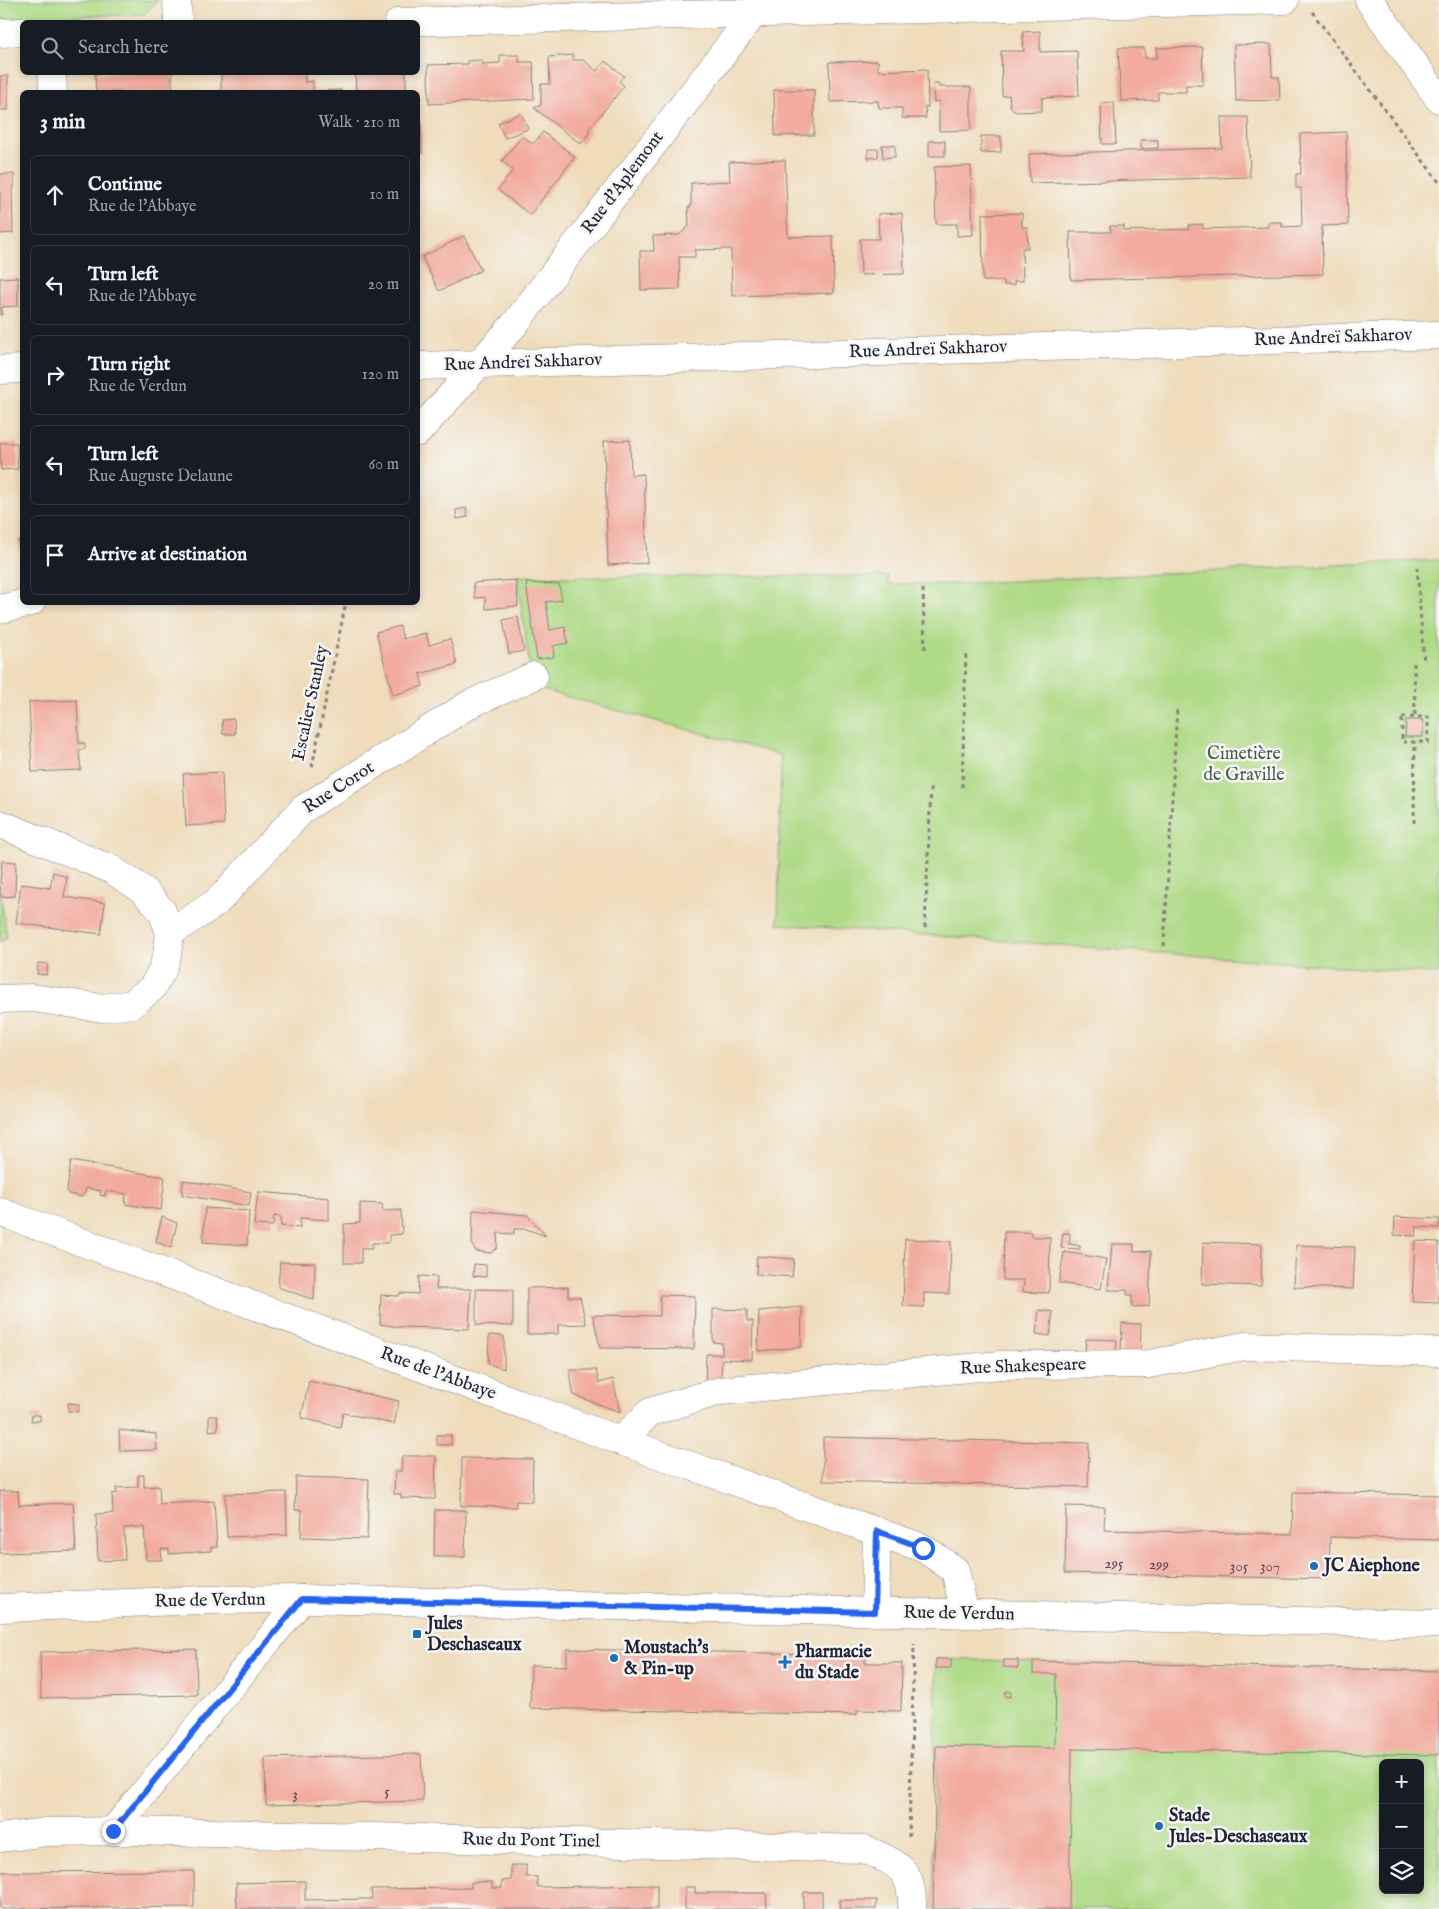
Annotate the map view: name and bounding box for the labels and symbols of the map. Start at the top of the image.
street label: Rue d'Aplemont [577,127,669,239]
street label: Rue Andreï Sakharov [1254,324,1413,352]
street label: Rue Andreï Sakharov [849,336,1008,364]
street label: Rue Andreï Sakharov [444,349,603,377]
street label: Escalier Stanley [288,643,334,763]
park label: Cimetière de Graville [1203,743,1285,787]
street label: Rue Corot [299,757,379,819]
street label: Rue de l'Abbaye [377,1342,499,1406]
street label: Rue Shakespeare [959,1353,1087,1381]
route start [912,1537,935,1560]
house number: 295 [1104,1554,1124,1573]
house number: 299 [1149,1555,1169,1574]
place label: JC Aiephone [1322,1555,1420,1578]
house number: 305 [1230,1557,1249,1576]
house number: 307 [1260,1557,1280,1576]
marker: JC Aiephone [1308,1560,1320,1572]
street label: Rue de Verdun [154,1589,266,1613]
street label: Rue de Verdun [903,1602,1015,1626]
place label: Jules Deschaseaux [425,1613,522,1657]
marker: Jules Deschaseaux [411,1628,423,1640]
place label: Moustach's & Pin-up [624,1637,709,1681]
place label: Pharmacie du Stade [795,1641,873,1685]
marker: Moustach's & Pin-up [608,1652,620,1664]
marker: Pharmacie du Stade [779,1656,791,1668]
house number: 5 [384,1782,390,1801]
house number: 3 [292,1785,298,1804]
place label: Stade Jules-Deschaseaux [1167,1805,1308,1849]
route end [102,1820,125,1843]
marker: Stade Jules-Deschaseaux [1153,1820,1165,1832]
street label: Rue du Pont Tinel [462,1828,600,1854]

